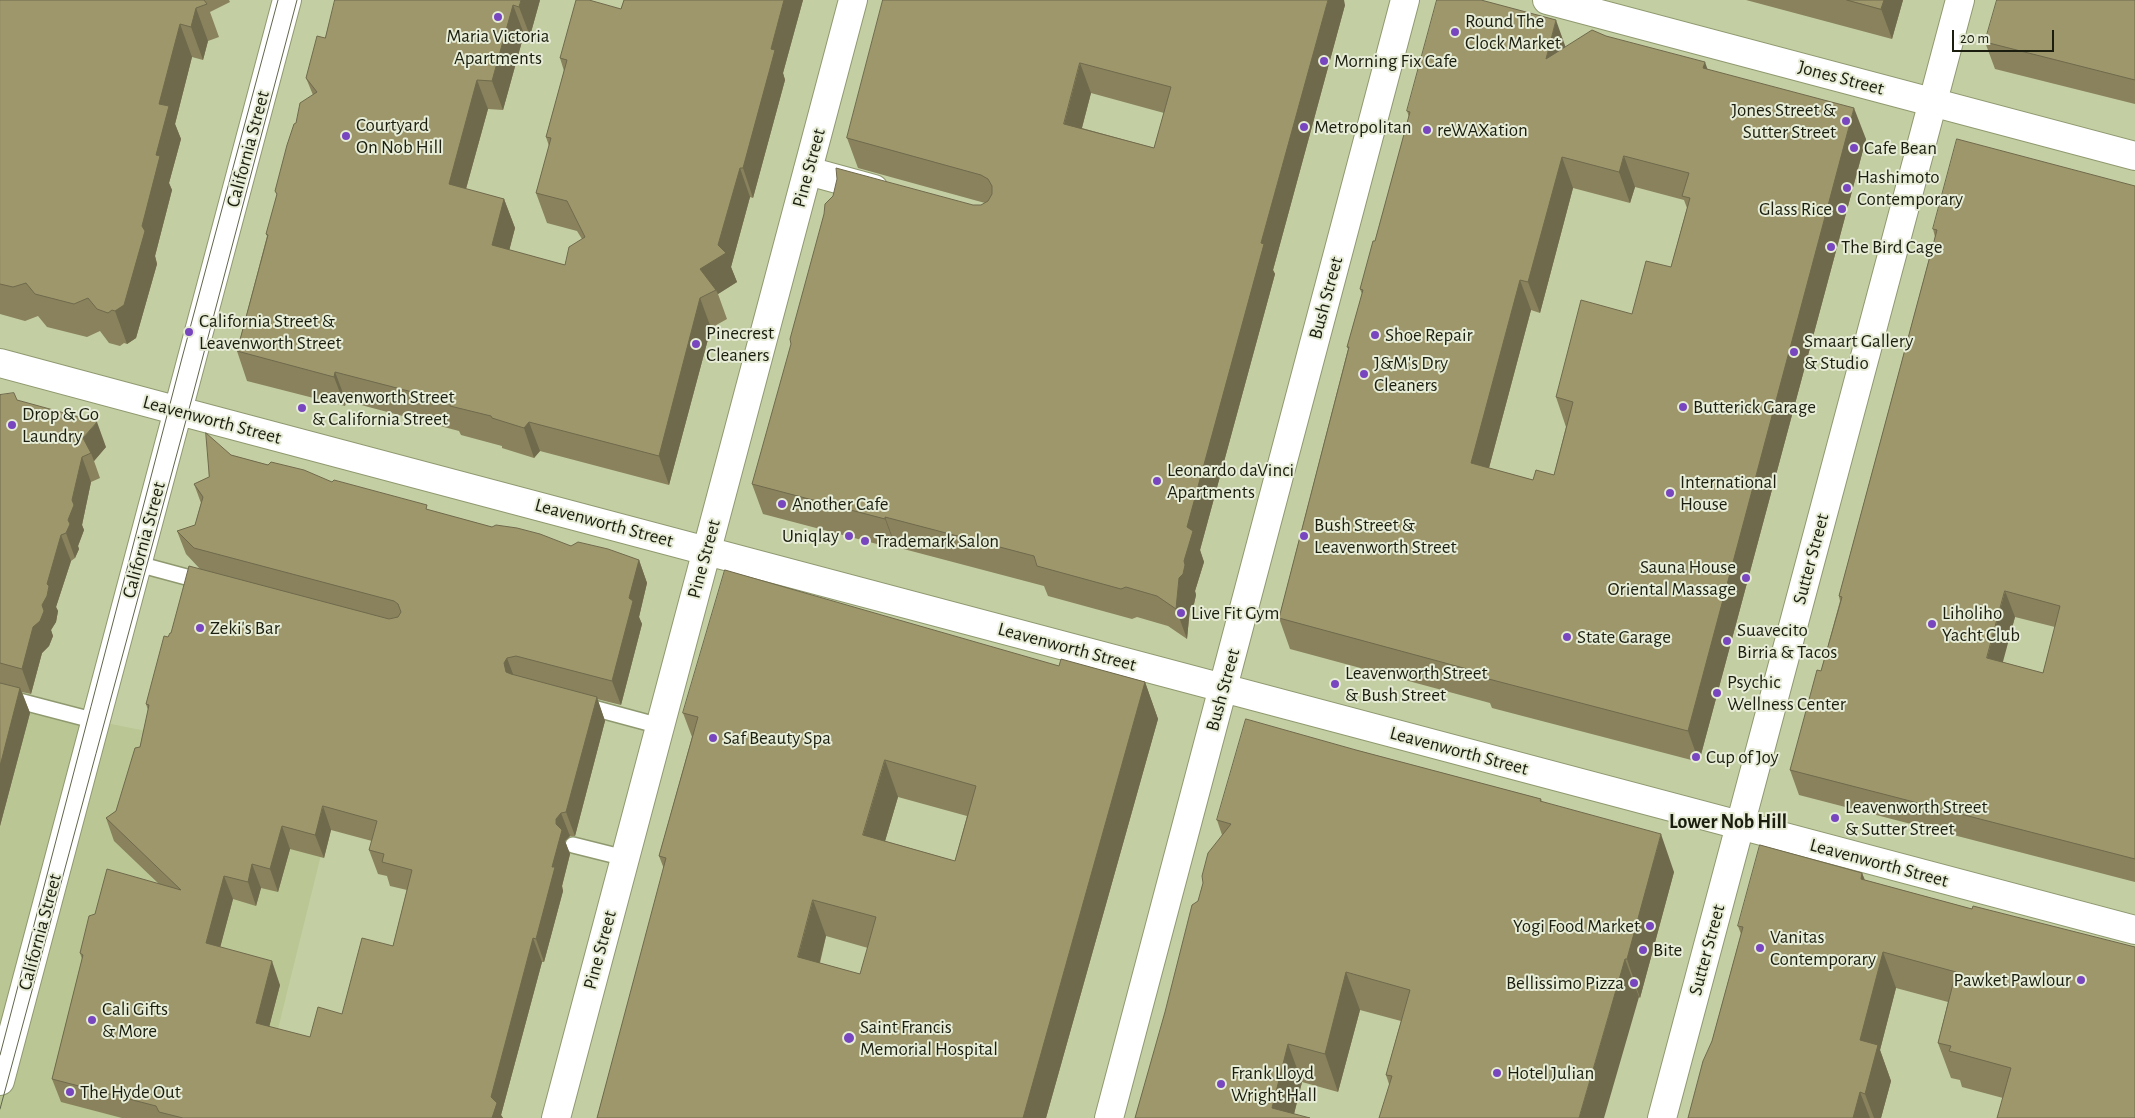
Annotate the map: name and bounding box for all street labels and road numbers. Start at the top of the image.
street label: Jones Street [1795,56,1887,100]
street label: California Street [222,88,274,210]
street label: Pine Street [788,126,830,210]
street label: Bush Street [1304,254,1348,342]
street label: Leavenworth Street [140,391,284,449]
street label: California Street [118,479,170,601]
street label: Leavenworth Street [532,494,676,552]
street label: Sutter Street [1788,511,1834,607]
street label: Pine Street [683,517,725,601]
street label: Leavenworth Street [995,618,1139,676]
street label: Bush Street [1201,646,1245,734]
street label: Leavenworth Street [1387,722,1531,780]
street label: Leavenworth Street [1807,834,1951,892]
street label: California Street [14,871,66,993]
street label: Sutter Street [1684,902,1730,998]
street label: Pine Street [579,908,621,992]

